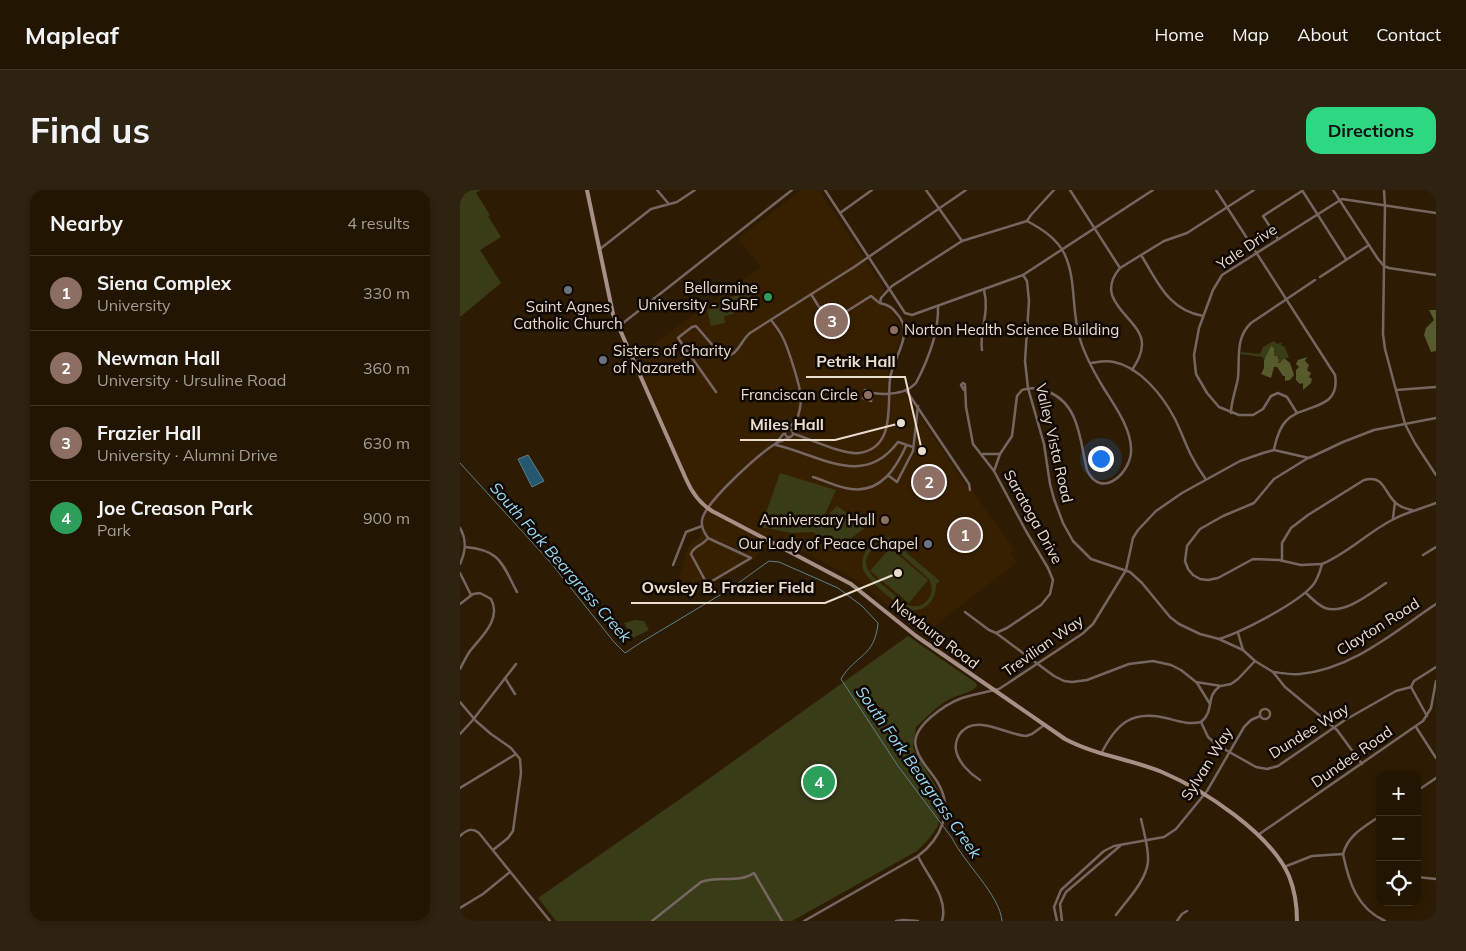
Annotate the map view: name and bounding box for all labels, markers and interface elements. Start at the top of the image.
text: Mapleaf [25,20,119,50]
text: Home [1154,23,1204,46]
text: Map [1232,23,1269,46]
text: About [1297,23,1348,46]
text: Contact [1376,23,1441,46]
button: Directions [1306,107,1436,154]
text: Find us [30,108,150,152]
text: Nearby [50,210,123,236]
text: 4 results [347,213,410,233]
street label: Yale Drive [1212,219,1281,274]
text: Siena Complex [97,271,231,295]
place label: Bellarmine University - SuRF [638,278,758,314]
text: 1 [61,283,71,303]
text: 330 m [363,283,410,303]
marker: Saint Agnes Catholic Church [562,284,574,296]
marker: Bellarmine University - SuRF [762,291,774,303]
text: University [97,295,171,315]
place label: Saint Agnes Catholic Church [513,297,623,333]
pin: 3 [816,302,848,340]
place label: Norton Health Science Building [904,320,1119,339]
marker: Norton Health Science Building [888,324,900,336]
place label: Sisters of Charity of Nazareth [613,341,731,377]
text: Newman Hall [97,346,220,370]
callout: Petrik Hall [806,346,905,377]
text: Petrik Hall [816,351,896,371]
marker: Sisters of Charity of Nazareth [597,354,609,366]
text: 2 [61,358,71,378]
text: 360 m [363,358,410,378]
text: University · Ursuline Road [97,370,286,390]
street label: Valley Vista Road [1032,381,1077,504]
place label: Franciscan Circle [741,385,858,404]
marker: Franciscan Circle [862,389,874,401]
callout: Miles Hall [740,409,835,440]
text: Miles Hall [750,414,824,434]
text: Frazier Hall [97,421,201,445]
text: 3 [61,433,71,453]
text: 630 m [363,433,410,453]
text: University · Alumni Drive [97,445,278,465]
your location [1088,446,1114,472]
pin: 2 [913,463,945,501]
street label: Saratoga Drive [1000,466,1067,567]
water label: South Fork Beargrass Creek [486,478,637,647]
text: Joe Creason Park [97,496,253,520]
text: 4 [61,508,71,528]
text: 900 m [363,508,410,528]
place label: Anniversary Hall [760,510,875,529]
marker: Anniversary Hall [879,514,891,526]
pin: 1 [949,516,981,554]
text: Park [97,520,131,540]
place label: Our Lady of Peace Chapel [738,534,918,553]
marker: Our Lady of Peace Chapel [922,538,934,550]
callout: Owsley B. Frazier Field [631,572,825,603]
text: Owsley B. Frazier Field [641,577,815,597]
street label: Newburg Road [888,594,983,673]
street label: Clayton Road [1333,594,1423,660]
street label: Trevilian Way [999,611,1087,680]
water label: South Fork Beargrass Creek [852,682,987,863]
street label: Dundee Way [1265,699,1352,763]
street label: Dundee Road [1307,722,1396,792]
street label: Sylvan Way [1177,723,1237,804]
pin: 4 [803,763,835,801]
map controls [1376,771,1421,906]
button: + [1376,771,1421,816]
button: − [1376,816,1421,861]
button: locate [1376,861,1421,906]

